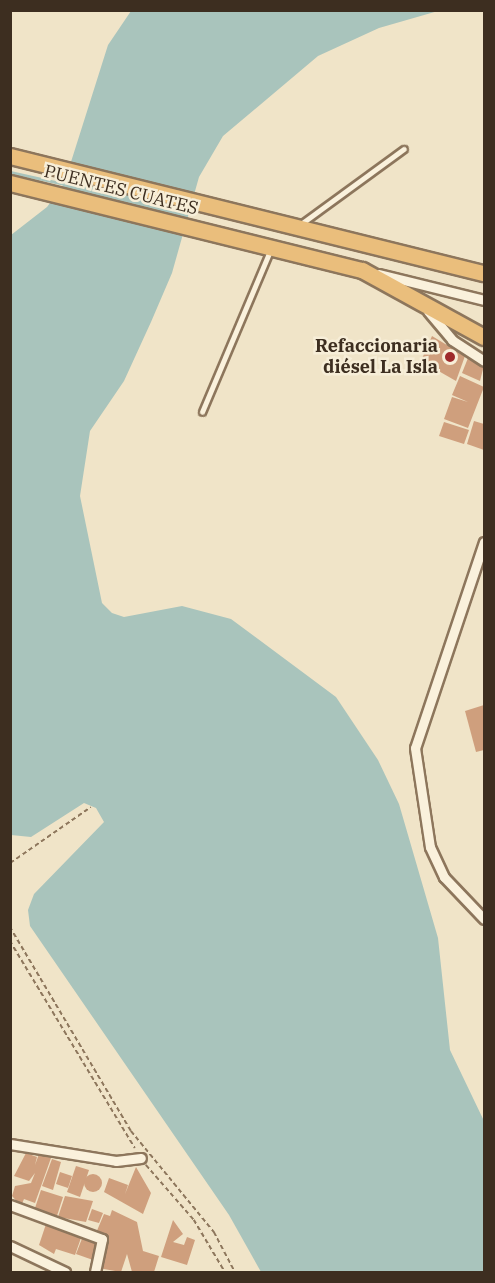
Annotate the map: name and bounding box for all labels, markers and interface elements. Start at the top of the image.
street label: PUENTES CUATES [42,160,200,220]
place label: Refaccionaria diésel La Isla [315,336,438,378]
marker: Refaccionaria diésel La Isla [443,350,457,364]

